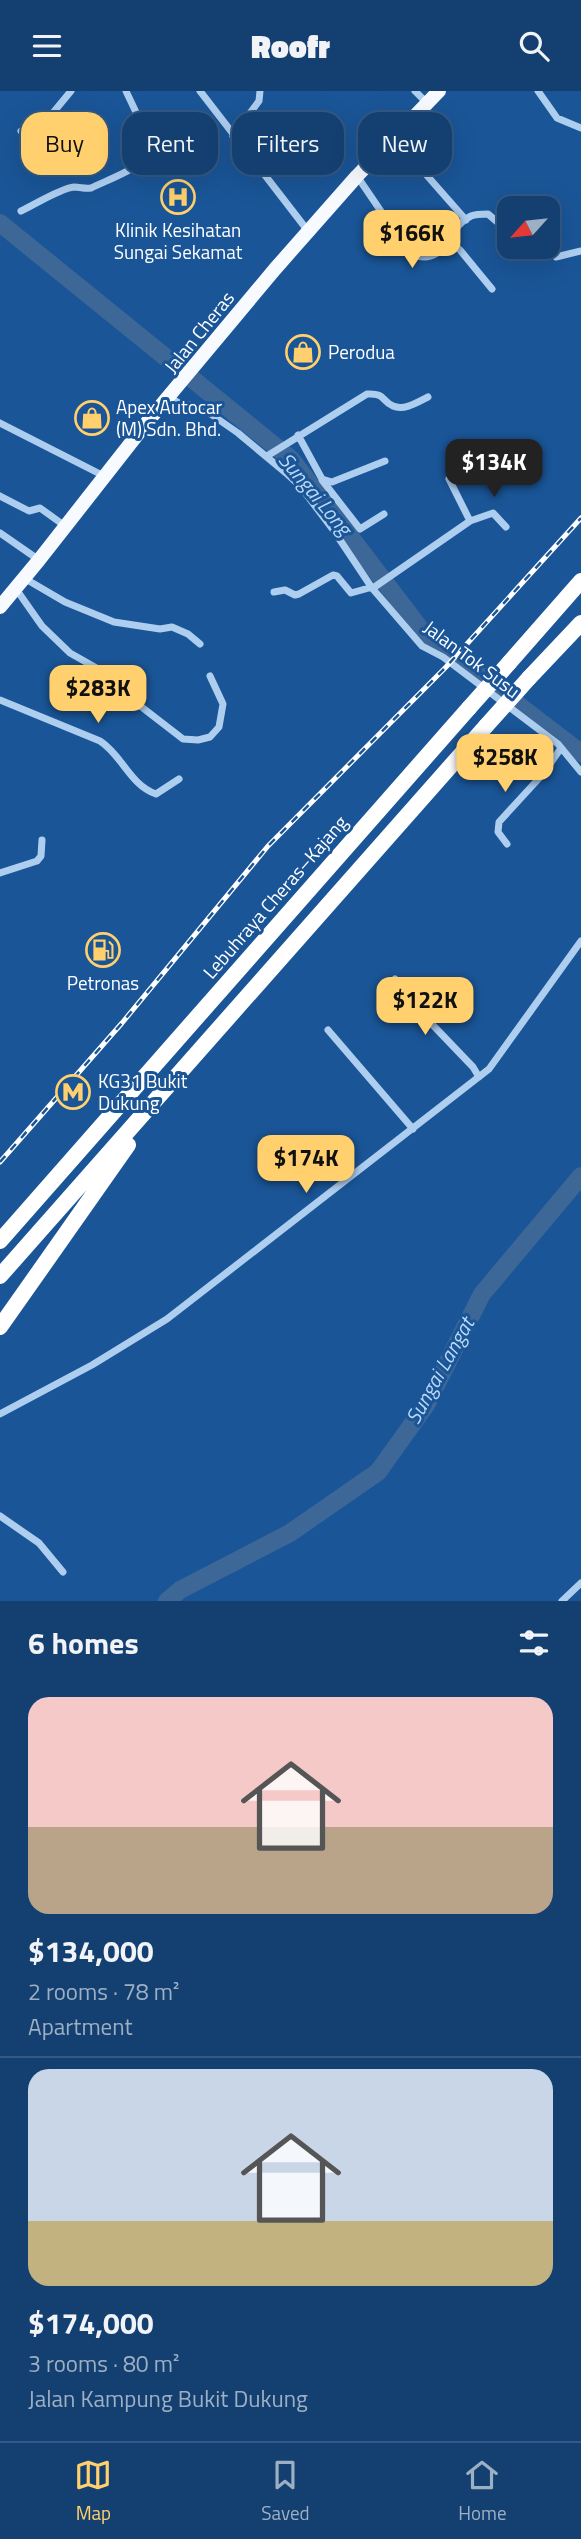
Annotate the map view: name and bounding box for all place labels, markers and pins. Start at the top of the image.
hospital icon: Klinik Kesihatan Sungai Sekamat [159,178,197,216]
pin: $166K [363,211,461,270]
place label: Klinik Kesihatan Sungai Sekamat [114,215,243,266]
shop icon: Perodua [284,333,322,371]
place label: Perodua [328,337,395,366]
place label: Apex Autocar (M) Sdn. Bhd. [116,392,223,443]
shop icon: Apex Autocar (M) Sdn. Bhd. [73,399,111,437]
pin: $134K [445,439,543,499]
pin: $283K [49,665,147,725]
pin: $258K [456,735,554,794]
fuel station icon: Petronas [84,931,122,969]
place label: Petronas [67,968,139,997]
pin: $122K [376,977,474,1037]
place label: KG31 Bukit Dukung [98,1066,188,1117]
metro station icon: KG31 Bukit Dukung [54,1073,92,1111]
pin: $174K [257,1135,355,1195]

